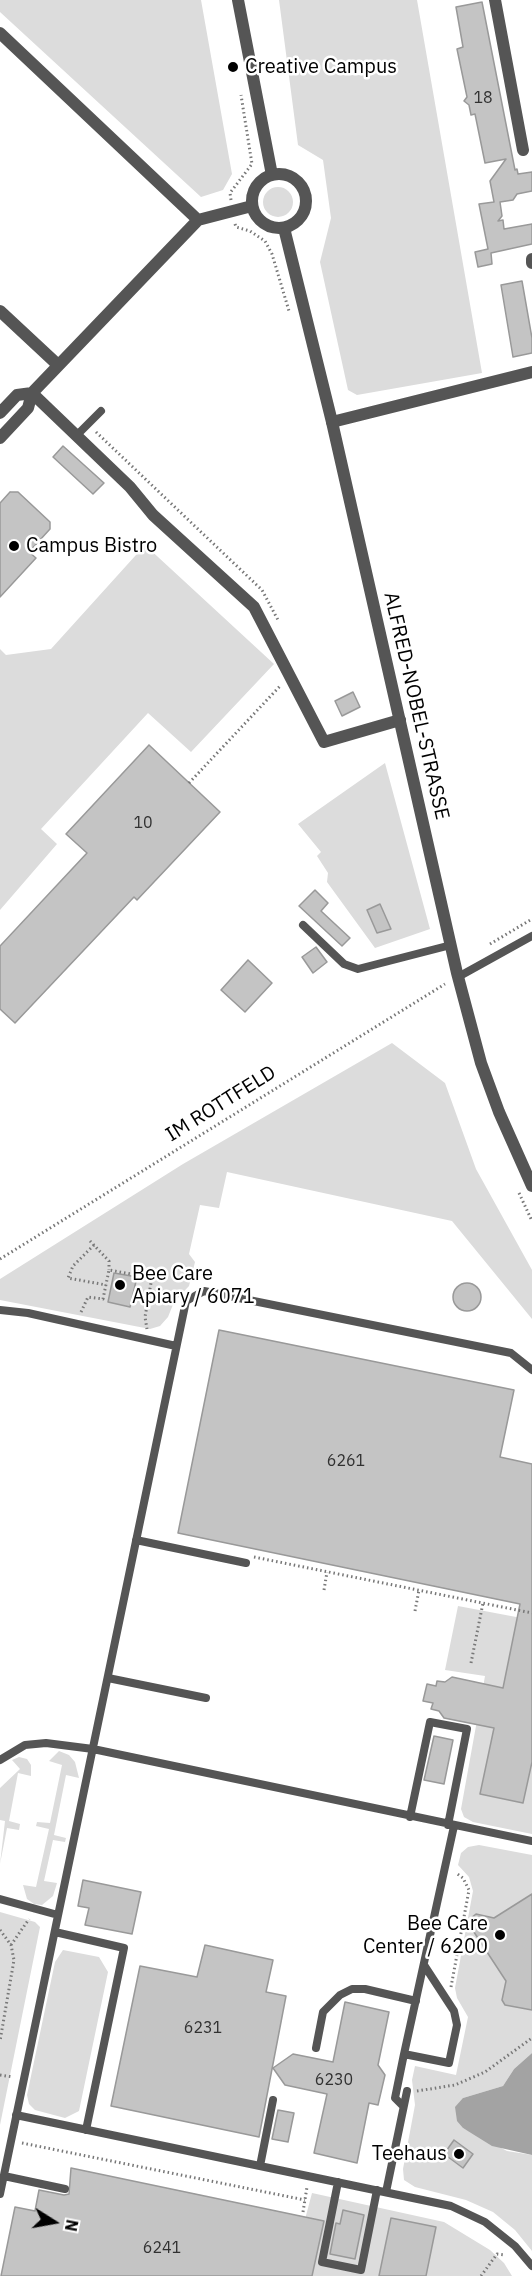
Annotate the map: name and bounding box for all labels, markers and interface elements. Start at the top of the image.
place label: Creative Campus [245,55,397,79]
marker: Creative Campus [226,60,240,74]
house number: 18 [473,88,493,108]
place label: Campus Bistro [26,534,157,558]
marker: Campus Bistro [7,539,21,553]
street label: ALFRED-NOBEL-STRASSE [378,590,454,822]
house number: 10 [133,813,153,833]
street label: IM ROTTFELD [162,1061,280,1147]
place label: Bee Care Apiary / 6071 [132,1262,255,1309]
marker: Bee Care Apiary / 6071 [113,1278,127,1292]
house number: 6261 [327,1451,365,1471]
place label: Bee Care Center / 6200 [363,1912,488,1959]
marker: Bee Care Center / 6200 [493,1928,507,1942]
house number: 6231 [184,2018,222,2038]
house number: 6230 [315,2070,353,2090]
place label: Teehaus [372,2142,447,2166]
marker: Teehaus [452,2147,466,2161]
north arrow [24,2192,84,2252]
text: N [61,2218,83,2233]
house number: 6241 [143,2238,181,2258]

